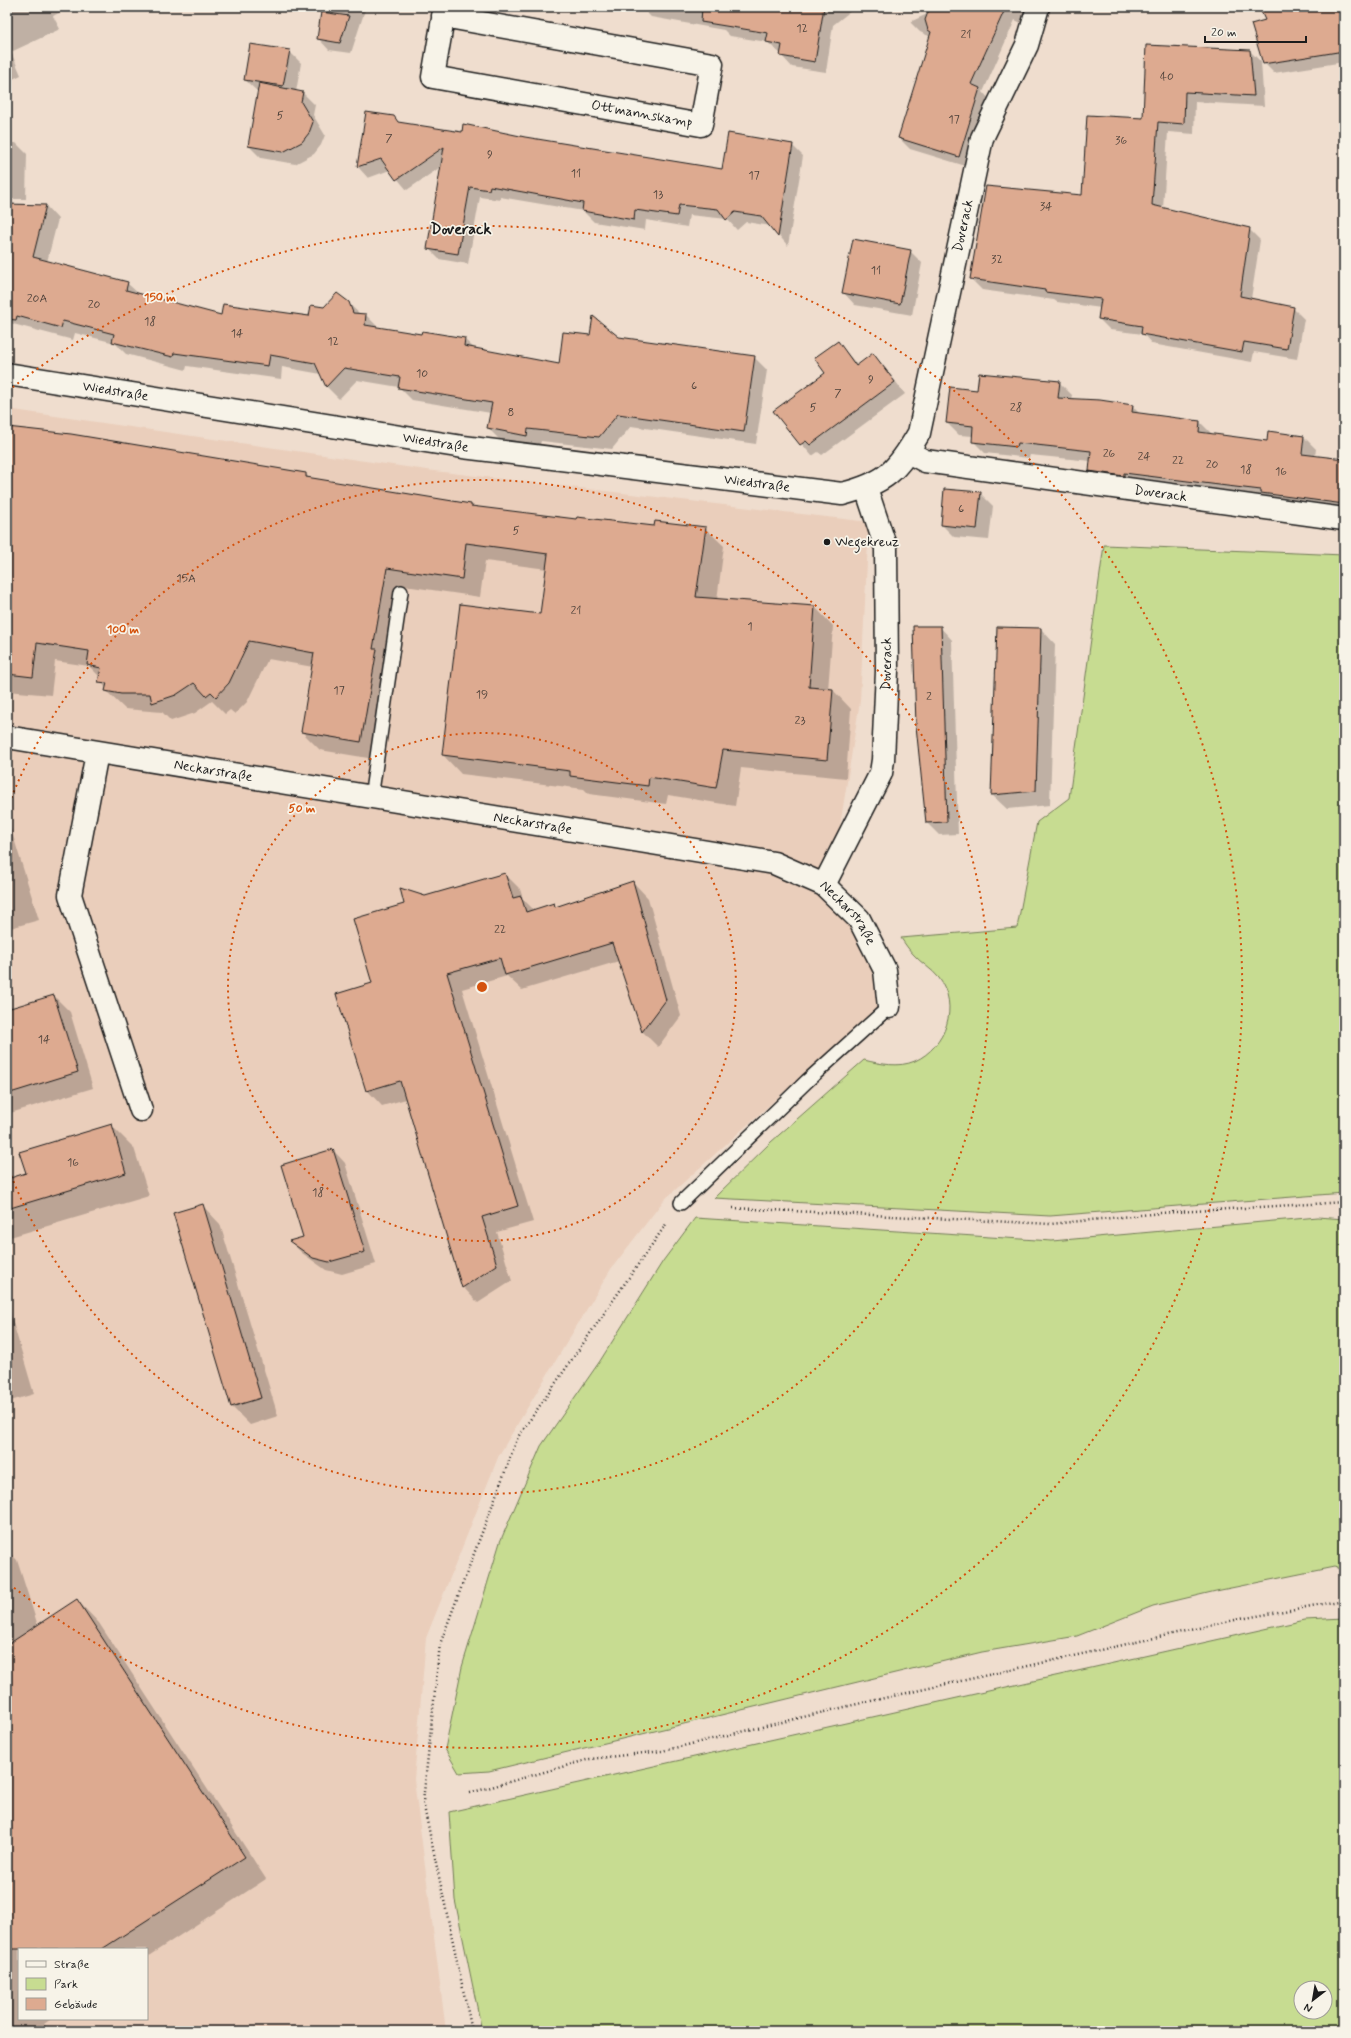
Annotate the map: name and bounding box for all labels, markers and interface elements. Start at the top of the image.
scale bar [1205,18,1306,44]
house number: 12 [796,21,808,37]
text: 20 m [1211,25,1237,41]
house number: 21 [960,27,972,43]
house number: 40 [1160,69,1174,85]
street label: Ottmannskamp [590,96,694,132]
house number: 5 [276,108,284,124]
house number: 17 [948,112,960,128]
house number: 7 [385,131,393,147]
house number: 36 [1115,133,1127,149]
house number: 9 [487,147,493,163]
house number: 11 [571,166,581,182]
house number: 17 [748,168,760,184]
house number: 13 [653,187,663,203]
street label: Doverack [949,198,978,254]
house number: 34 [1040,199,1052,215]
district label: Doverack [431,219,491,240]
house number: 32 [991,252,1003,268]
house number: 11 [871,263,881,279]
text: 150 m [144,290,176,306]
house number: 20A [27,291,47,307]
house number: 20 [88,297,101,313]
house number: 18 [144,314,156,330]
house number: 14 [231,326,243,342]
house number: 12 [327,334,339,350]
house number: 10 [416,366,428,382]
house number: 9 [868,372,874,388]
street label: Wiedstraße [81,377,150,406]
house number: 6 [691,378,697,394]
house number: 7 [834,386,842,402]
house number: 5 [809,400,817,416]
house number: 28 [1010,400,1022,416]
house number: 8 [508,405,514,421]
street label: Wiedstraße [401,428,470,457]
house number: 26 [1103,446,1116,462]
house number: 24 [1137,449,1151,465]
house number: 22 [1172,453,1184,469]
house number: 20 [1206,457,1219,473]
house number: 18 [1240,462,1252,478]
house number: 16 [1275,464,1287,480]
street label: Wiedstraße [723,470,791,496]
street label: Doverack [1133,481,1188,506]
house number: 6 [958,501,964,517]
house number: 5 [512,523,520,539]
place label: Wegekreuz [835,533,900,553]
marker: Wegekreuz [822,537,832,547]
house number: 15A [176,571,196,587]
house number: 21 [570,603,582,619]
house number: 1 [747,619,753,635]
text: 100 m [107,622,140,638]
street label: Doverack [877,637,896,691]
house number: 17 [333,683,345,699]
house number: 19 [476,687,488,703]
house number: 2 [926,689,932,705]
house number: 23 [795,713,805,729]
street label: Neckarstraße [173,756,254,786]
text: 50 m [289,801,316,817]
street label: Neckarstraße [492,808,574,839]
street label: Neckarstraße [816,877,880,948]
house number: 22 [494,922,506,938]
centre of rings [475,980,489,994]
house number: 14 [38,1032,50,1048]
house number: 16 [67,1155,79,1171]
house number: 18 [312,1185,324,1201]
legend [18,1948,148,2020]
text: Straße [54,1957,89,1973]
text: Park [54,1977,78,1993]
north arrow [1293,1980,1333,2020]
text: Gebäude [54,1997,97,2013]
text: N [1302,2000,1315,2016]

